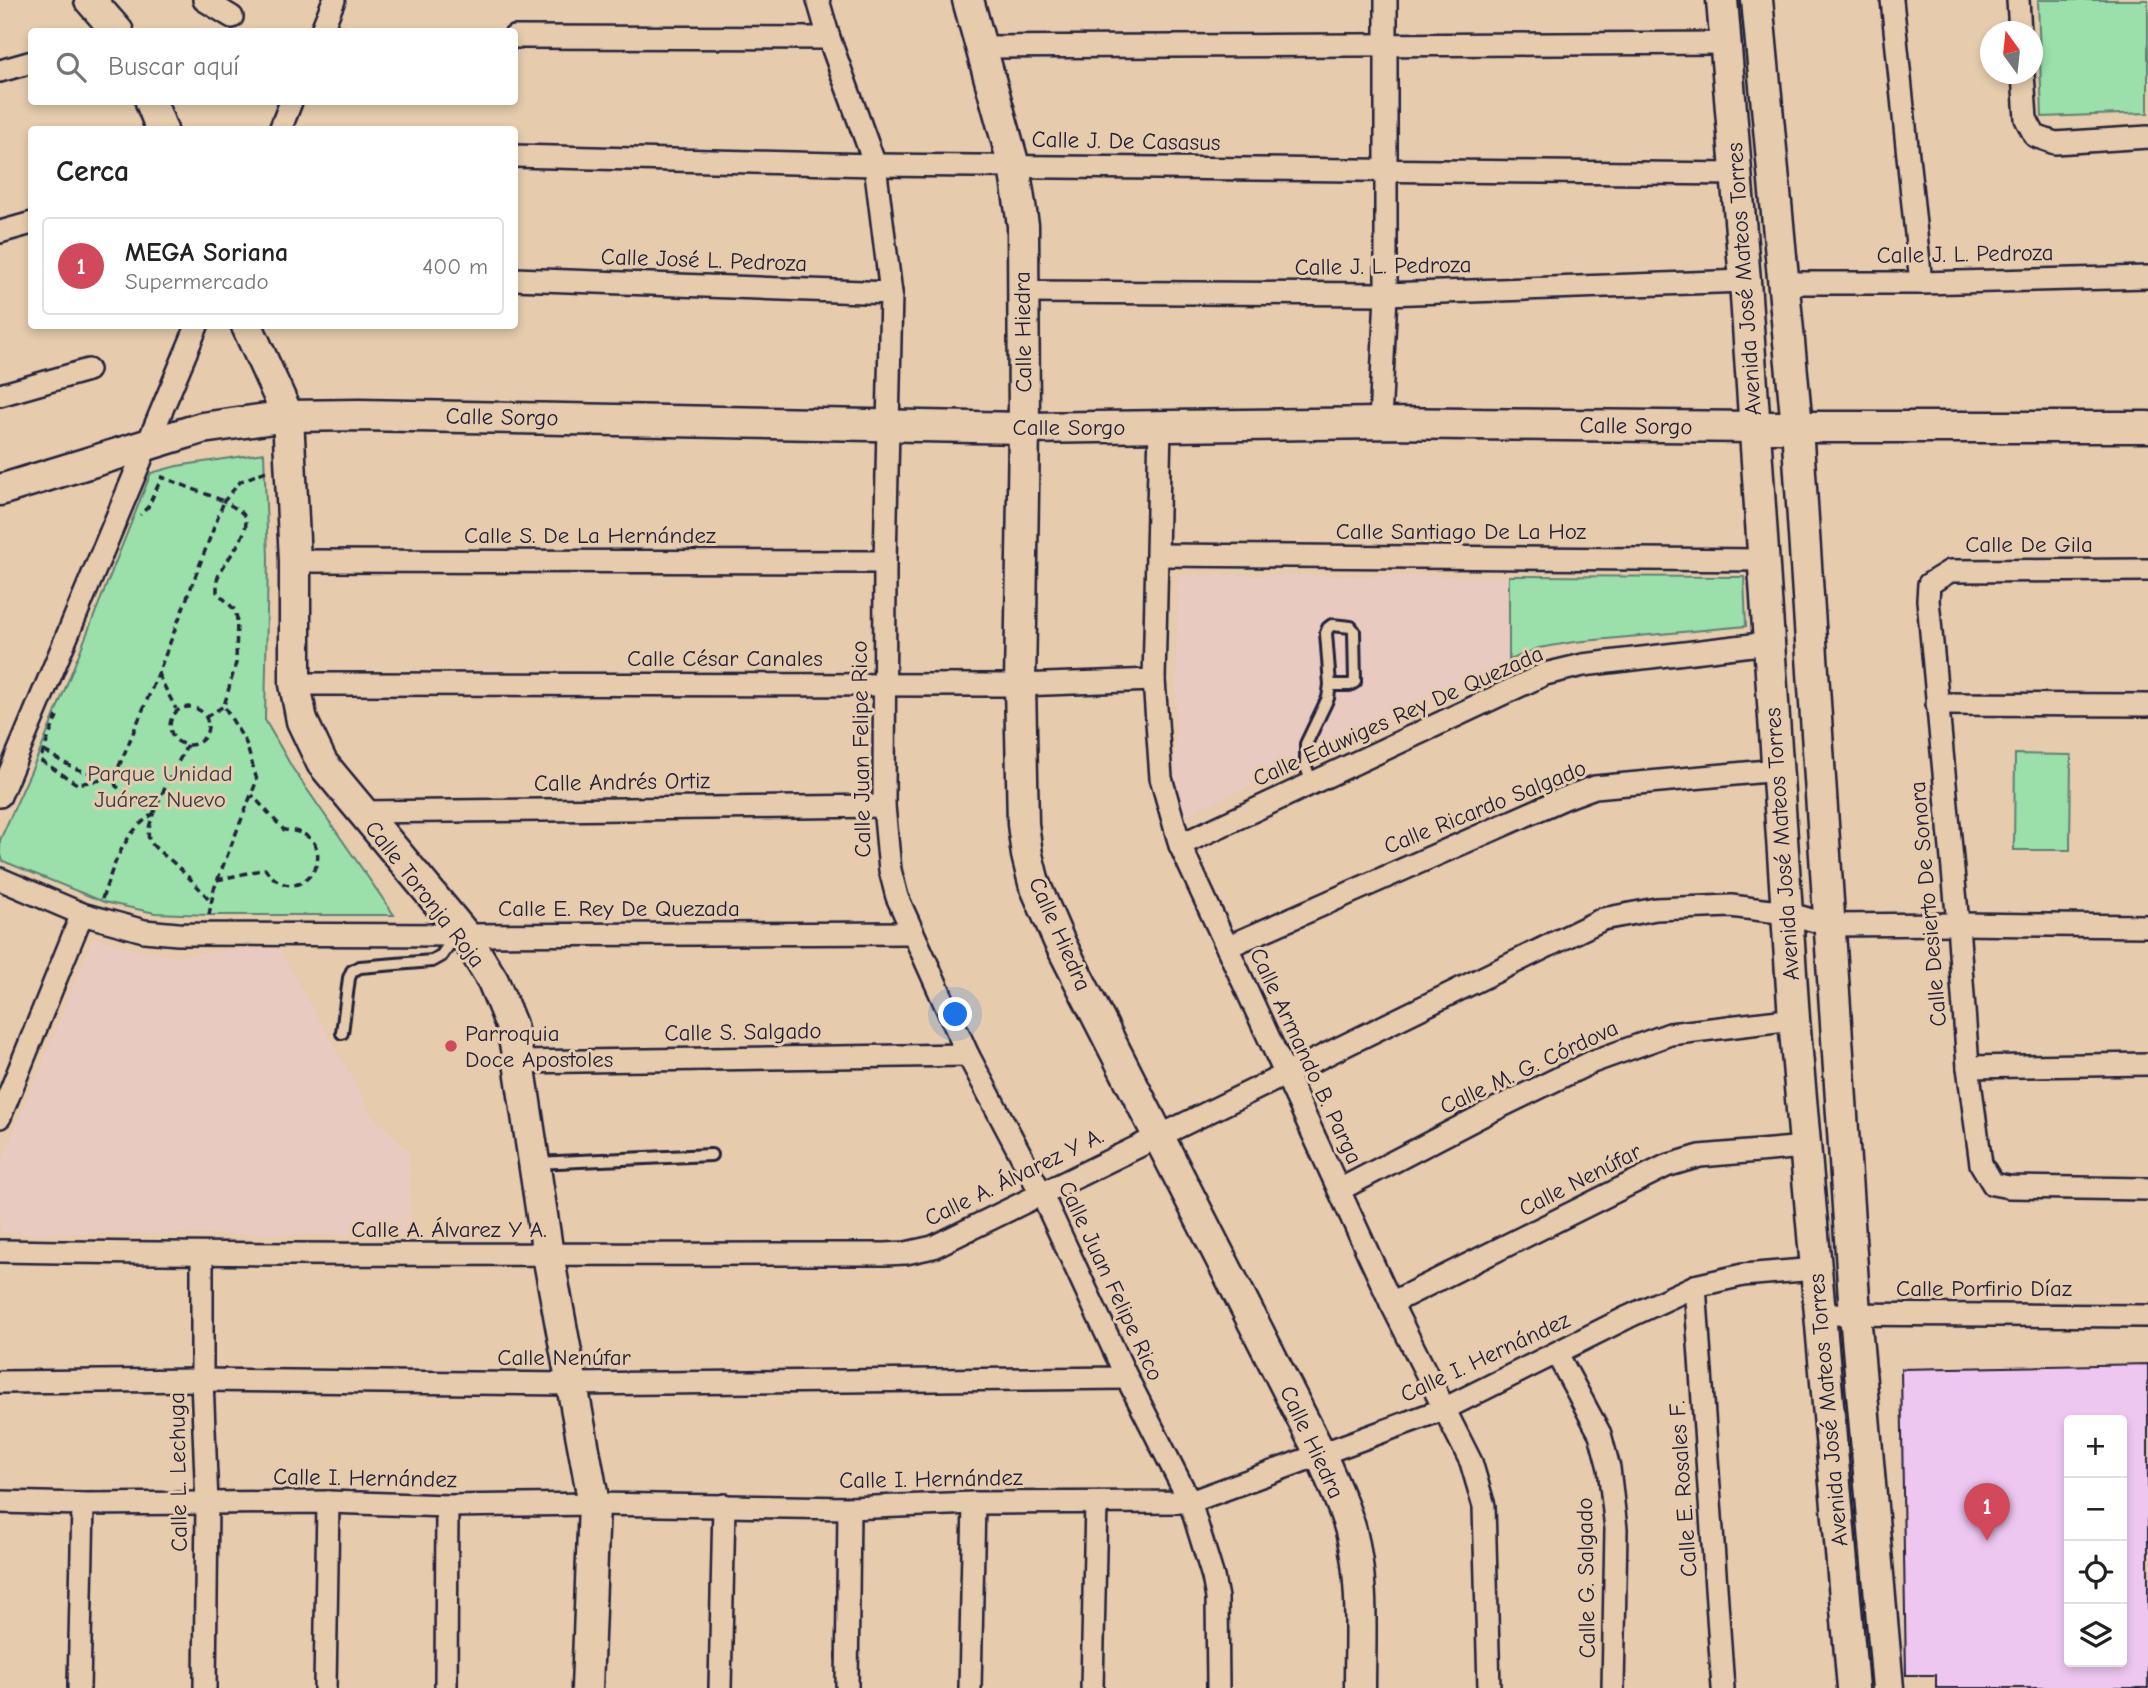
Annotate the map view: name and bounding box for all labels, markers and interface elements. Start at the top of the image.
north arrow [1980,21,2043,84]
search box [28,28,518,105]
icon: search [52,48,90,86]
text: Buscar aquí [108,52,239,82]
street label: Calle J. De Casasus [1031,126,1221,156]
street label: Avenida José Mateos Torres [1721,142,1767,416]
text: Cerca [56,154,129,189]
text: MEGA Soriana [125,238,288,268]
street label: Calle J. L. Pedroza [1876,239,2054,269]
street label: Calle José L. Pedroza [600,243,808,277]
street label: Calle J. L. Pedroza [1294,251,1472,281]
text: 1 [76,253,86,280]
text: 400 m [422,253,488,280]
text: Supermercado [125,268,269,295]
street label: Calle Hiedra [1008,271,1038,393]
street label: Calle Sorgo [445,403,559,431]
street label: Calle Sorgo [1579,412,1693,440]
street label: Calle Sorgo [1013,414,1125,441]
street label: Calle Santiago De La Hoz [1336,518,1586,545]
street label: Calle S. De La Hernández [464,522,716,549]
street label: Calle De Gila [1965,531,2093,558]
street label: Calle Juan Felipe Rico [846,640,876,858]
street label: Calle Eduwiges Rey De Quezada [1249,640,1547,792]
street label: Calle César Canales [627,645,823,672]
street label: Avenida José Mateos Torres [1759,707,1805,981]
street label: Calle Ricardo Salgado [1380,754,1590,860]
park label: Parque Unidad Juárez Nuevo [87,760,233,813]
street label: Calle Andrés Ortiz [534,767,710,797]
street label: Calle Desierto De Sonora [1904,780,1952,1028]
street label: Calle Toronja Roja [359,815,491,973]
street label: Calle Hiedra [1023,873,1097,995]
street label: Calle E. Rey De Quezada [498,895,740,922]
street label: Calle Armando B. Parga [1244,944,1368,1168]
your location [938,997,972,1031]
street label: Calle M. G. Córdova [1436,1014,1622,1120]
street label: Calle S. Salgado [664,1017,822,1047]
place label: Parroquia Doce Apostoles [465,1020,613,1073]
marker: Parroquia Doce Apostoles [443,1038,459,1054]
street label: Calle A. Álvarez Y A. [920,1122,1108,1232]
street label: Calle Nenúfar [1514,1137,1646,1222]
street label: Calle Juan Felipe Rico [1053,1177,1169,1385]
street label: Calle A. Álvarez Y A. [351,1216,547,1243]
street label: Avenida José Mateos Torres [1803,1272,1853,1548]
street label: Calle Porfirio Díaz [1896,1275,2072,1302]
street label: Calle I. Hernández [1396,1306,1574,1408]
street label: Calle Nenúfar [497,1344,632,1371]
street label: Calle Hiedra [1274,1381,1350,1503]
street label: Calle L. Lechuga [163,1392,193,1552]
street label: Calle E. Rosales F. [1663,1400,1703,1578]
map controls [2064,1415,2127,1667]
button: + [2064,1415,2127,1478]
street label: Calle I. Hernández [273,1463,457,1493]
street label: Calle I. Hernández [839,1464,1023,1494]
button: − [2064,1478,2127,1541]
pin: 1 [1964,1483,2010,1541]
street label: Calle G. Salgado [1571,1497,1601,1659]
button: locate [2064,1541,2127,1604]
button: layers [2064,1604,2127,1667]

